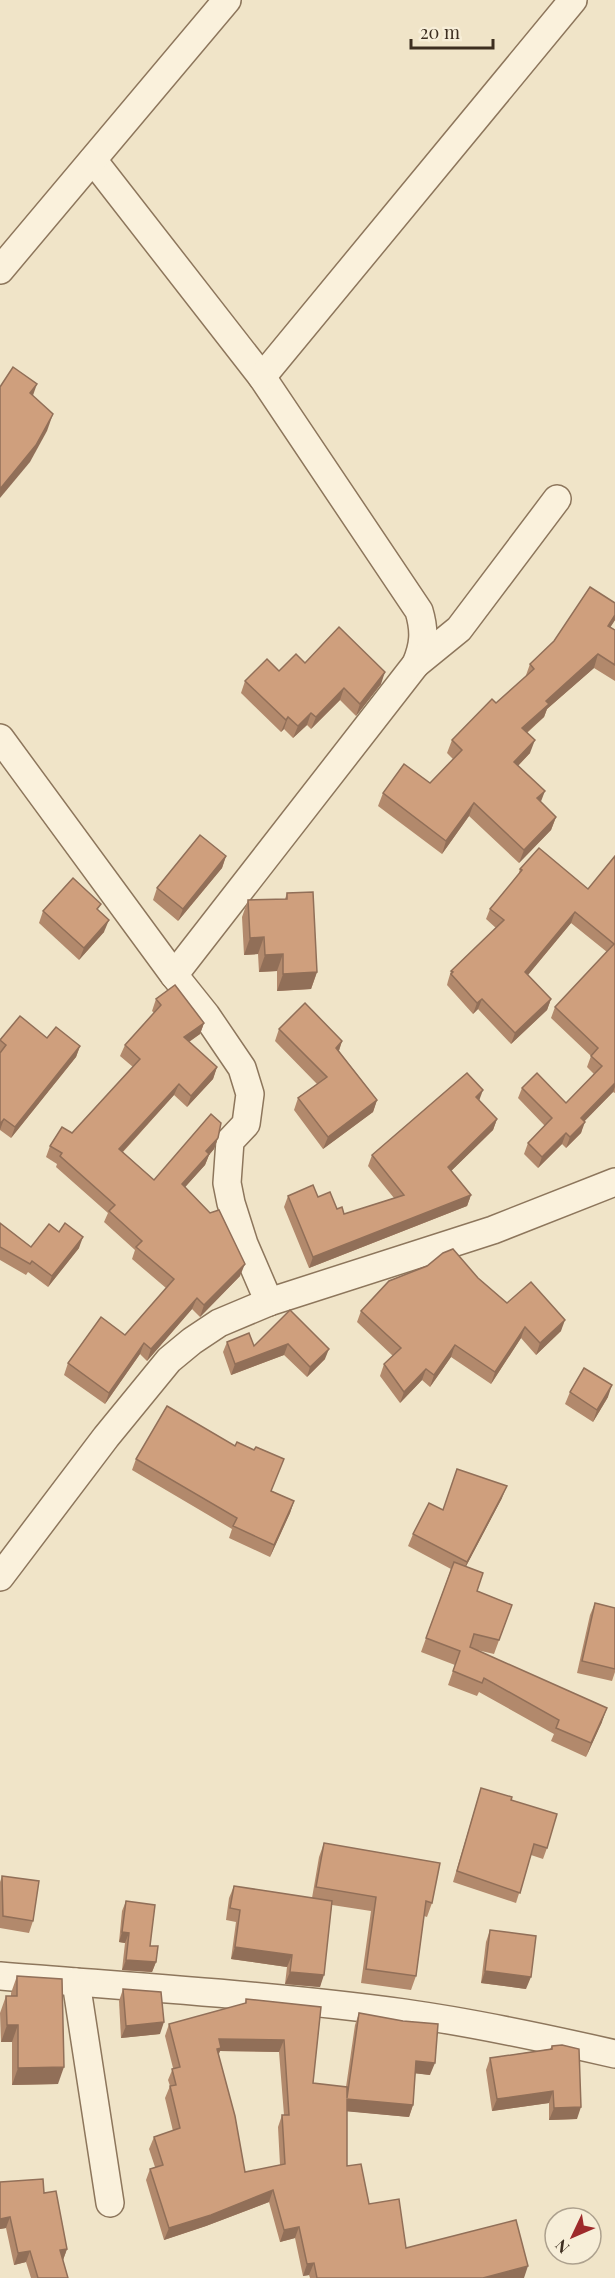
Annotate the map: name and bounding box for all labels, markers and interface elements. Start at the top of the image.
scale bar [411,12,494,50]
text: 20 m [420,20,460,44]
north arrow [543,2206,603,2266]
text: N [550,2235,573,2258]

